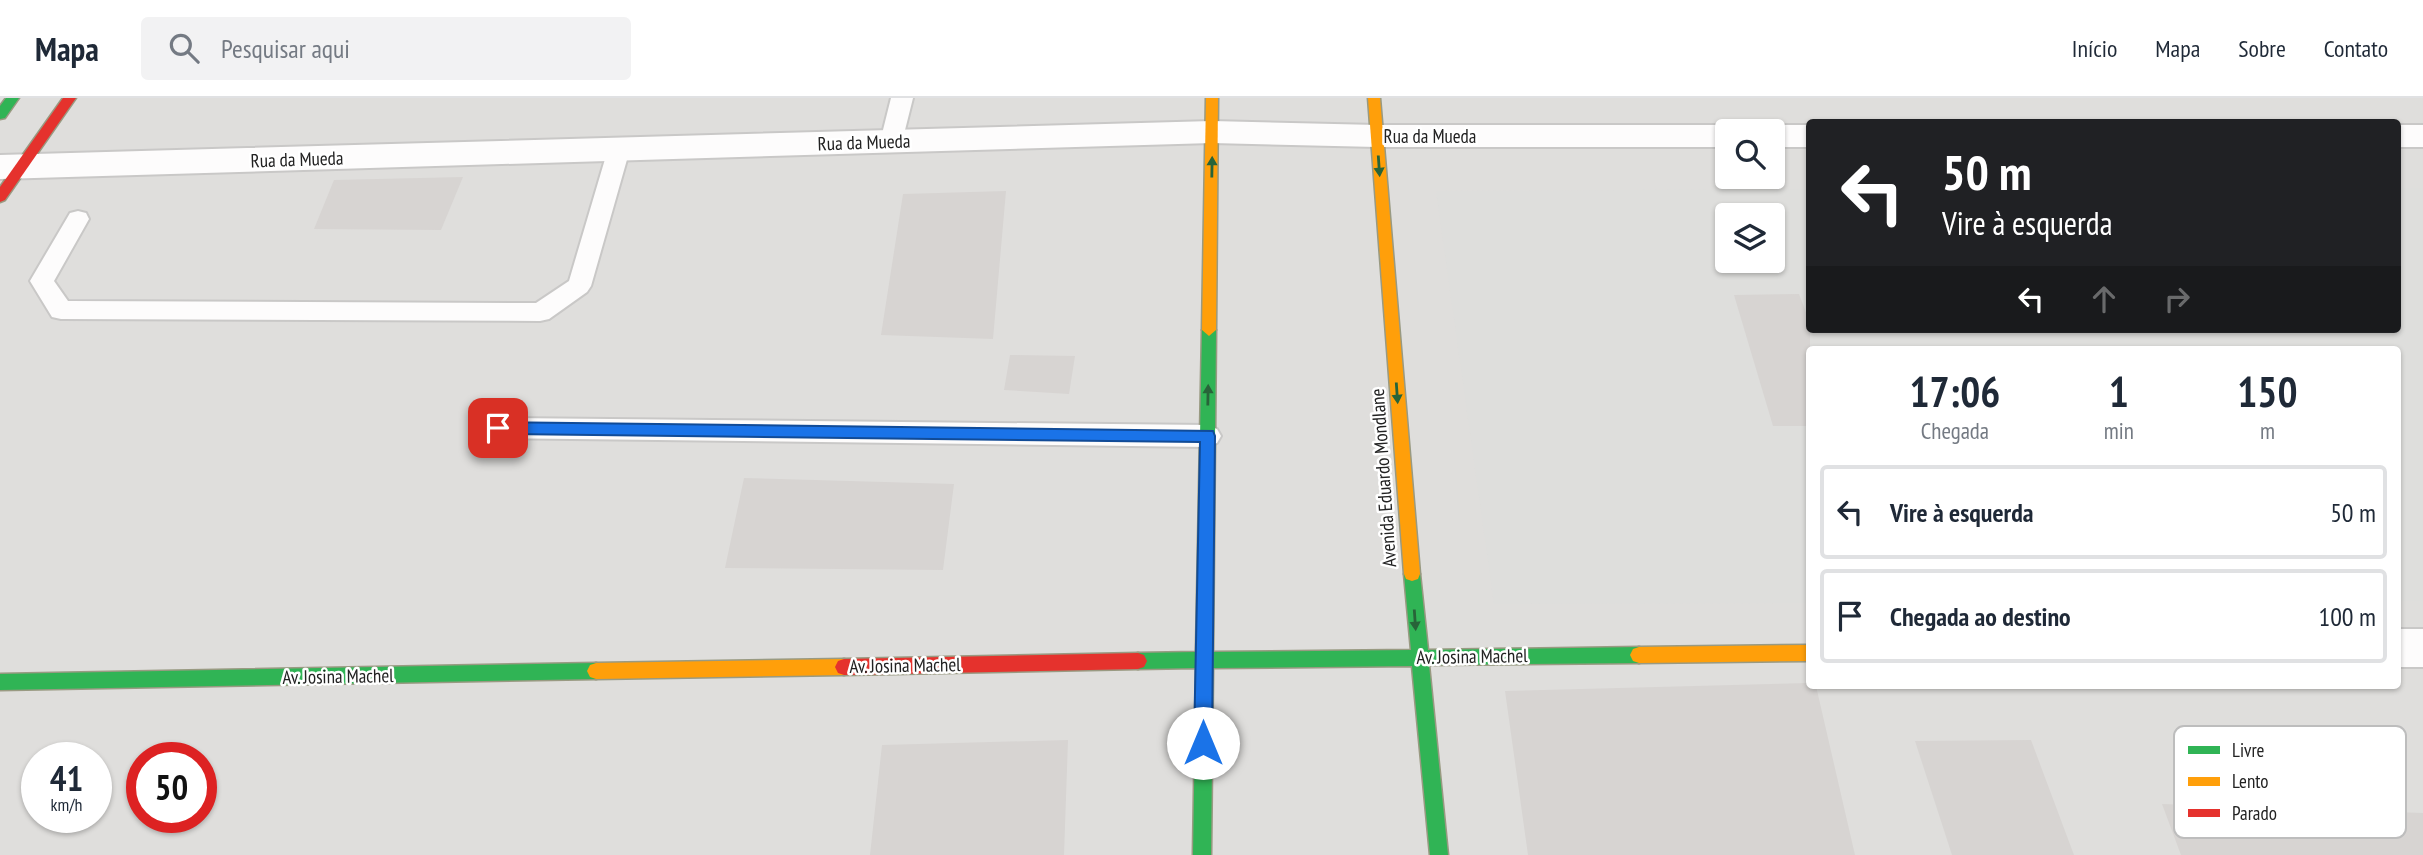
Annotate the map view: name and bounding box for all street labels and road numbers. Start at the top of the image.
street label: Rua da Mueda [1384,124,1476,148]
street label: Rua da Mueda [817,128,911,156]
street label: Rua da Mueda [250,145,344,173]
street label: Avenida Eduardo Mondlane [1365,388,1401,568]
street label: Av. Josina Machel [1416,643,1528,669]
street label: Av. Josina Machel [849,652,961,678]
street label: Av. Josina Machel [282,663,394,689]

